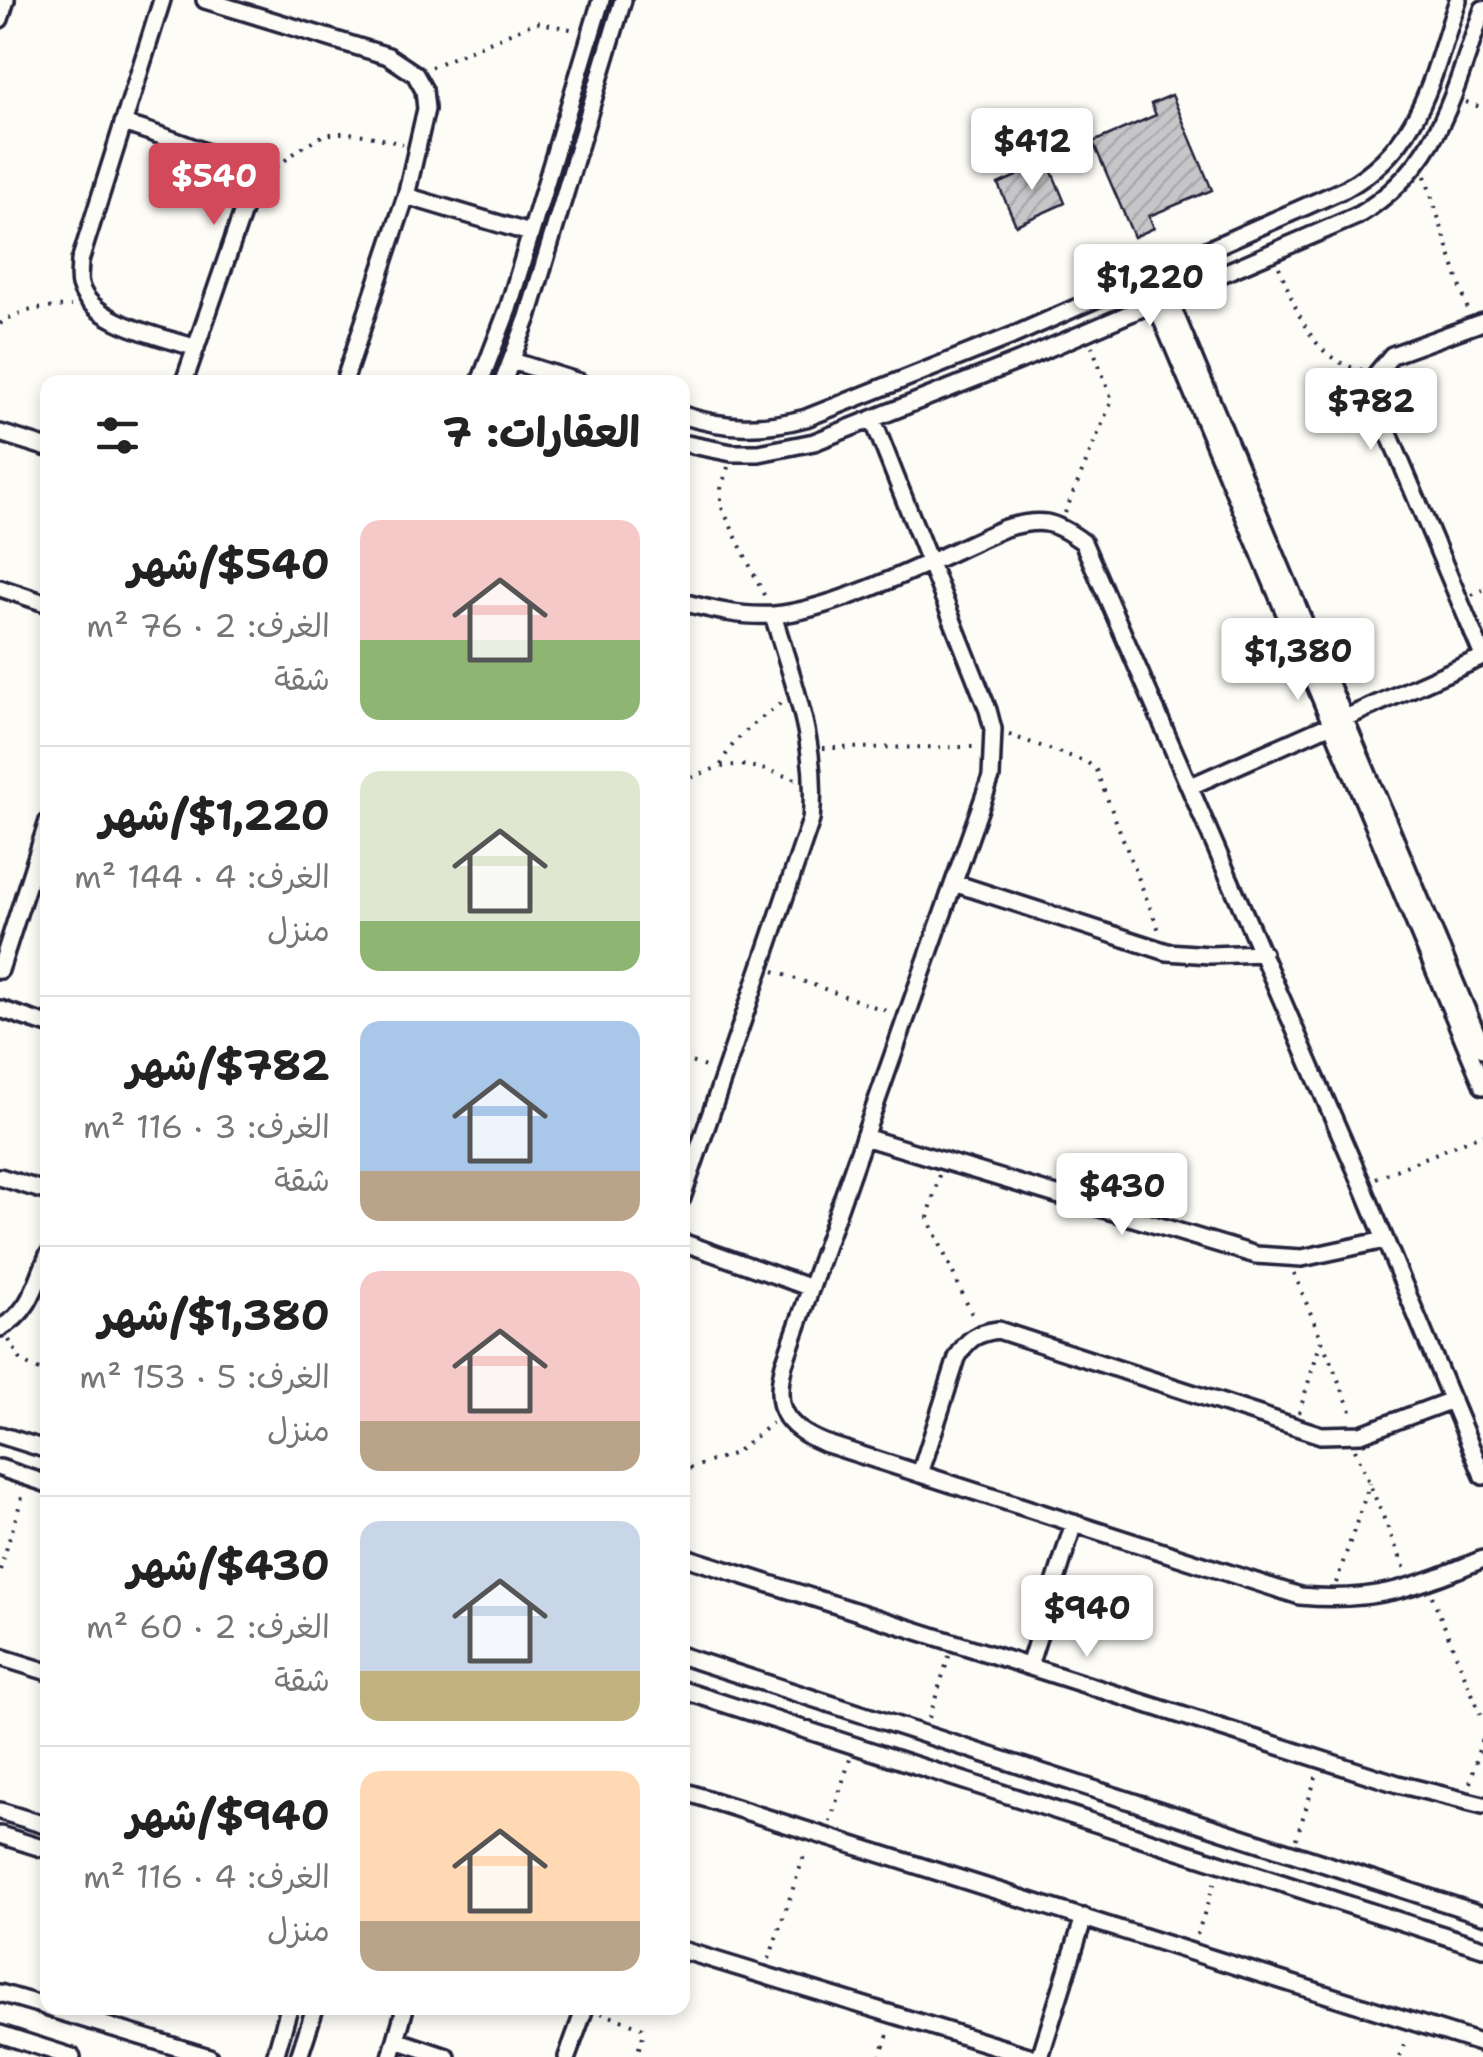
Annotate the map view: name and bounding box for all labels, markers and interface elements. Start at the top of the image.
pin: $412 [973,108,1091,193]
text: $412 [993,119,1071,162]
pin: $540 [155,143,273,228]
text: $540 [171,154,257,197]
pin: $1,220 [1069,244,1231,329]
text: $1,220 [1096,255,1204,298]
pin: $782 [1312,368,1430,453]
text: $782 [1327,379,1415,422]
text: العقارات: 7 [442,404,640,460]
icon: filters [90,408,145,463]
text: $540/شهر [128,536,330,592]
icon: home [440,560,560,680]
text: الغرف: 2 · 76 m² [86,604,330,647]
pin: $1,380 [1217,618,1379,703]
text: $1,380 [1243,629,1353,672]
text: شقة [274,657,330,700]
text: $1,220/شهر [100,787,330,843]
icon: home [440,811,560,931]
text: الغرف: 4 · 144 m² [74,855,330,898]
text: منزل [267,908,330,951]
text: $782/شهر [127,1037,330,1093]
icon: home [440,1061,560,1181]
text: الغرف: 3 · 116 m² [83,1105,330,1148]
pin: $430 [1063,1153,1181,1238]
text: شقة [274,1158,330,1201]
text: $430 [1078,1164,1166,1207]
text: $1,380/شهر [99,1287,330,1343]
icon: home [440,1311,560,1431]
text: الغرف: 5 · 153 m² [79,1355,330,1398]
text: منزل [267,1408,330,1451]
text: $430/شهر [128,1537,330,1593]
icon: home [440,1561,560,1681]
pin: $940 [1028,1575,1146,1660]
text: $940 [1043,1586,1131,1629]
text: الغرف: 2 · 60 m² [86,1605,330,1648]
text: شقة [274,1658,330,1701]
text: $940/شهر [127,1787,330,1843]
icon: home [440,1811,560,1931]
text: الغرف: 4 · 116 m² [83,1855,330,1898]
text: منزل [267,1908,330,1951]

